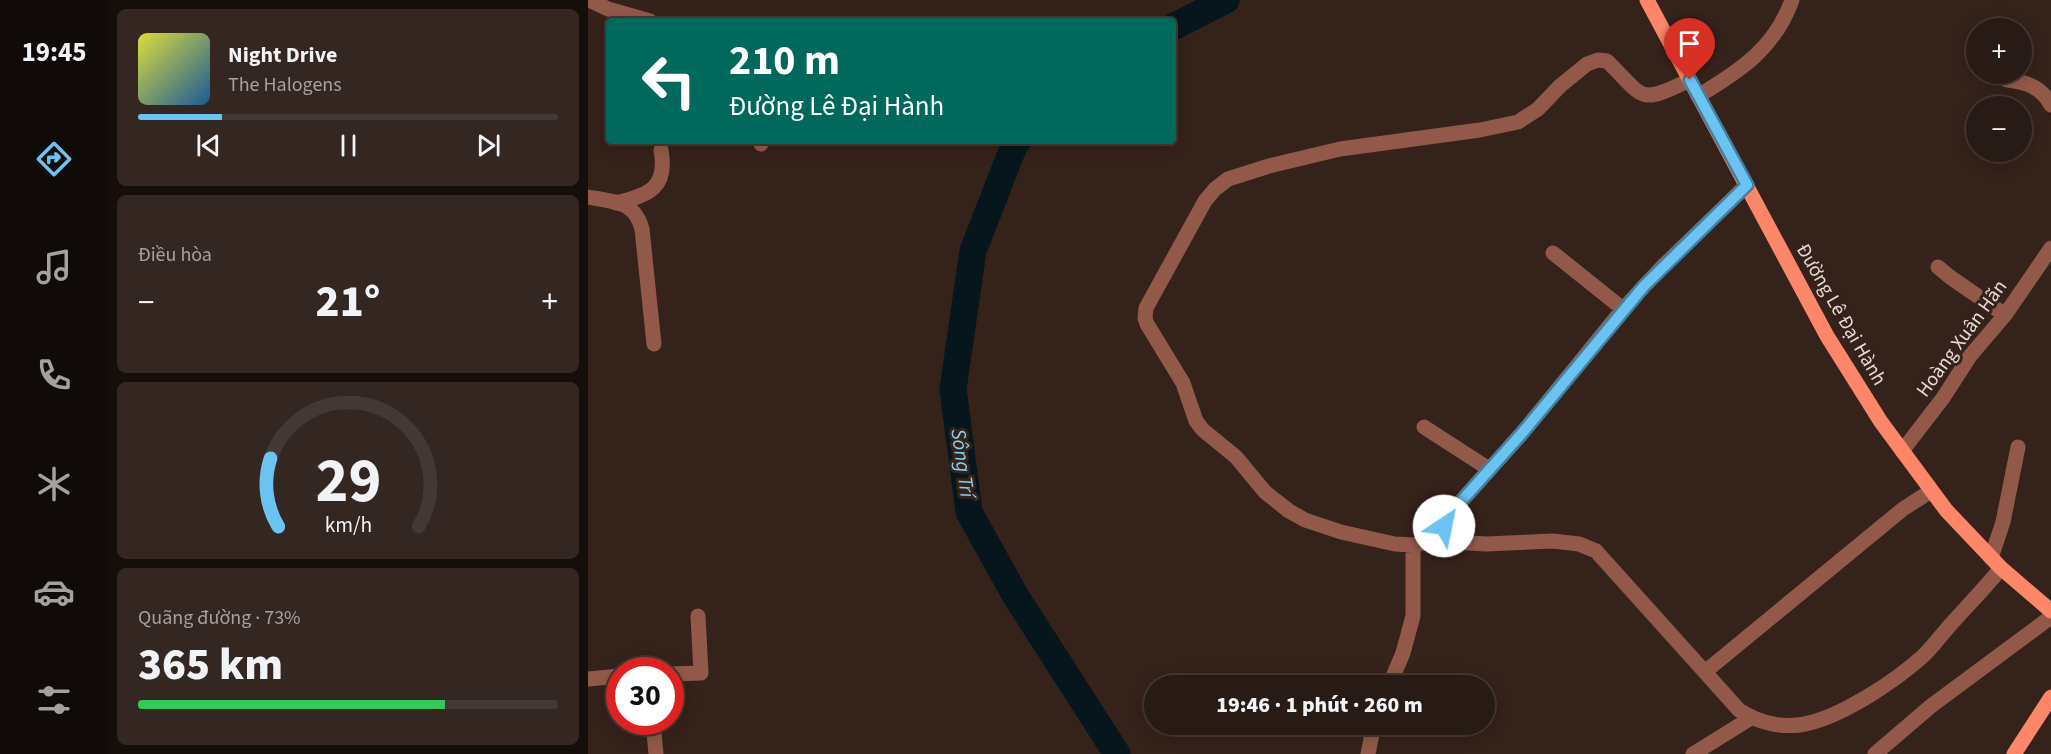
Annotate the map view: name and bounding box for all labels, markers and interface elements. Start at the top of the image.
pin [1664,18,1715,80]
map controls [1966,18,2032,162]
button: + [1966,18,2032,84]
icon: arrive [1673,27,1706,60]
text: 210 m [729,31,840,91]
text: 19:45 [21,33,87,72]
text: Night Drive [228,39,337,71]
icon: left [630,42,708,120]
text: The Halogens [228,71,342,99]
text: Đường Lê Đại Hành [729,87,944,126]
button: − [1966,96,2032,162]
icon: previous [192,129,225,162]
icon: pause [332,129,365,162]
icon: next [472,129,505,162]
icon: directions [33,138,75,180]
street label: Đường Lê Đại Hành [1789,238,1893,391]
text: Điều hòa [138,241,212,269]
icon: music [33,246,75,288]
text: 21° [316,270,380,334]
street label: Hoàng Xuân Hãn [1910,274,2014,403]
text: − [138,279,154,326]
text: + [542,279,558,326]
icon: phone [33,354,75,396]
water label: Sông Trí [943,427,983,502]
text: 29 [315,437,381,526]
icon: climate [33,463,75,505]
position arrow [1412,494,1476,558]
text: km/h [324,511,372,542]
icon: car [33,571,75,613]
text: Quãng đường · 73% [138,604,301,632]
text: 365 km [138,633,283,697]
speed limit sign: 30 [606,657,684,735]
icon: filters [33,679,75,721]
text: 19:46 · 1 phút · 260 m [1216,689,1423,721]

